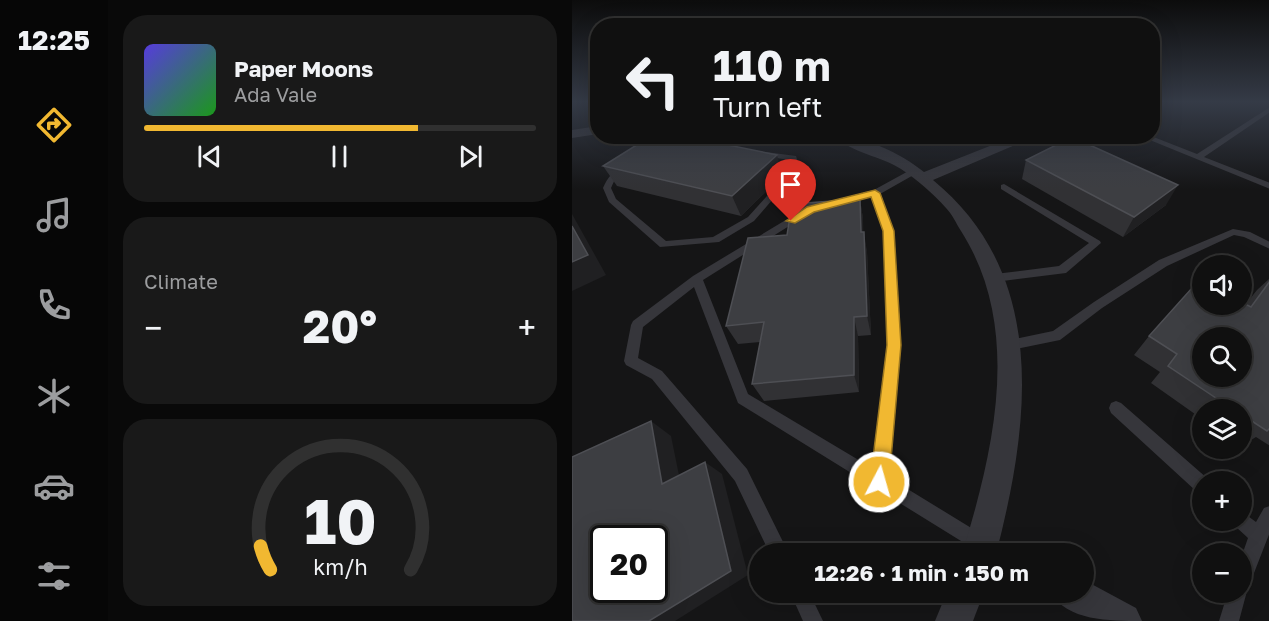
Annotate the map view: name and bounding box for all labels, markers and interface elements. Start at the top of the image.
text: 12:25 [18,24,90,56]
text: 110 m [713,40,831,90]
icon: left [614,42,692,120]
text: Paper Moons [234,55,373,82]
text: Ada Vale [234,82,317,106]
text: Turn left [713,91,822,123]
icon: directions [33,104,75,146]
icon: previous [193,140,226,173]
icon: pause [323,140,356,173]
icon: next [454,140,487,173]
pin [765,159,816,221]
icon: arrive [774,168,807,201]
icon: music [33,194,75,236]
map controls [1192,255,1252,603]
button: sound [1192,255,1252,315]
text: Climate [144,269,218,293]
icon: phone [33,284,75,326]
text: 20° [303,299,377,353]
text: − [144,308,162,347]
text: + [518,308,536,347]
button: search [1192,327,1252,387]
icon: climate [33,375,75,417]
button: layers [1192,399,1252,459]
position arrow [847,450,911,514]
icon: car [33,465,75,507]
button: + [1192,471,1252,531]
text: 10 [304,483,376,558]
speed limit sign: 20 [590,525,668,603]
button: − [1192,543,1252,603]
text: km/h [313,554,367,580]
icon: filters [33,555,75,597]
text: 12:26 · 1 min · 150 m [814,559,1029,586]

